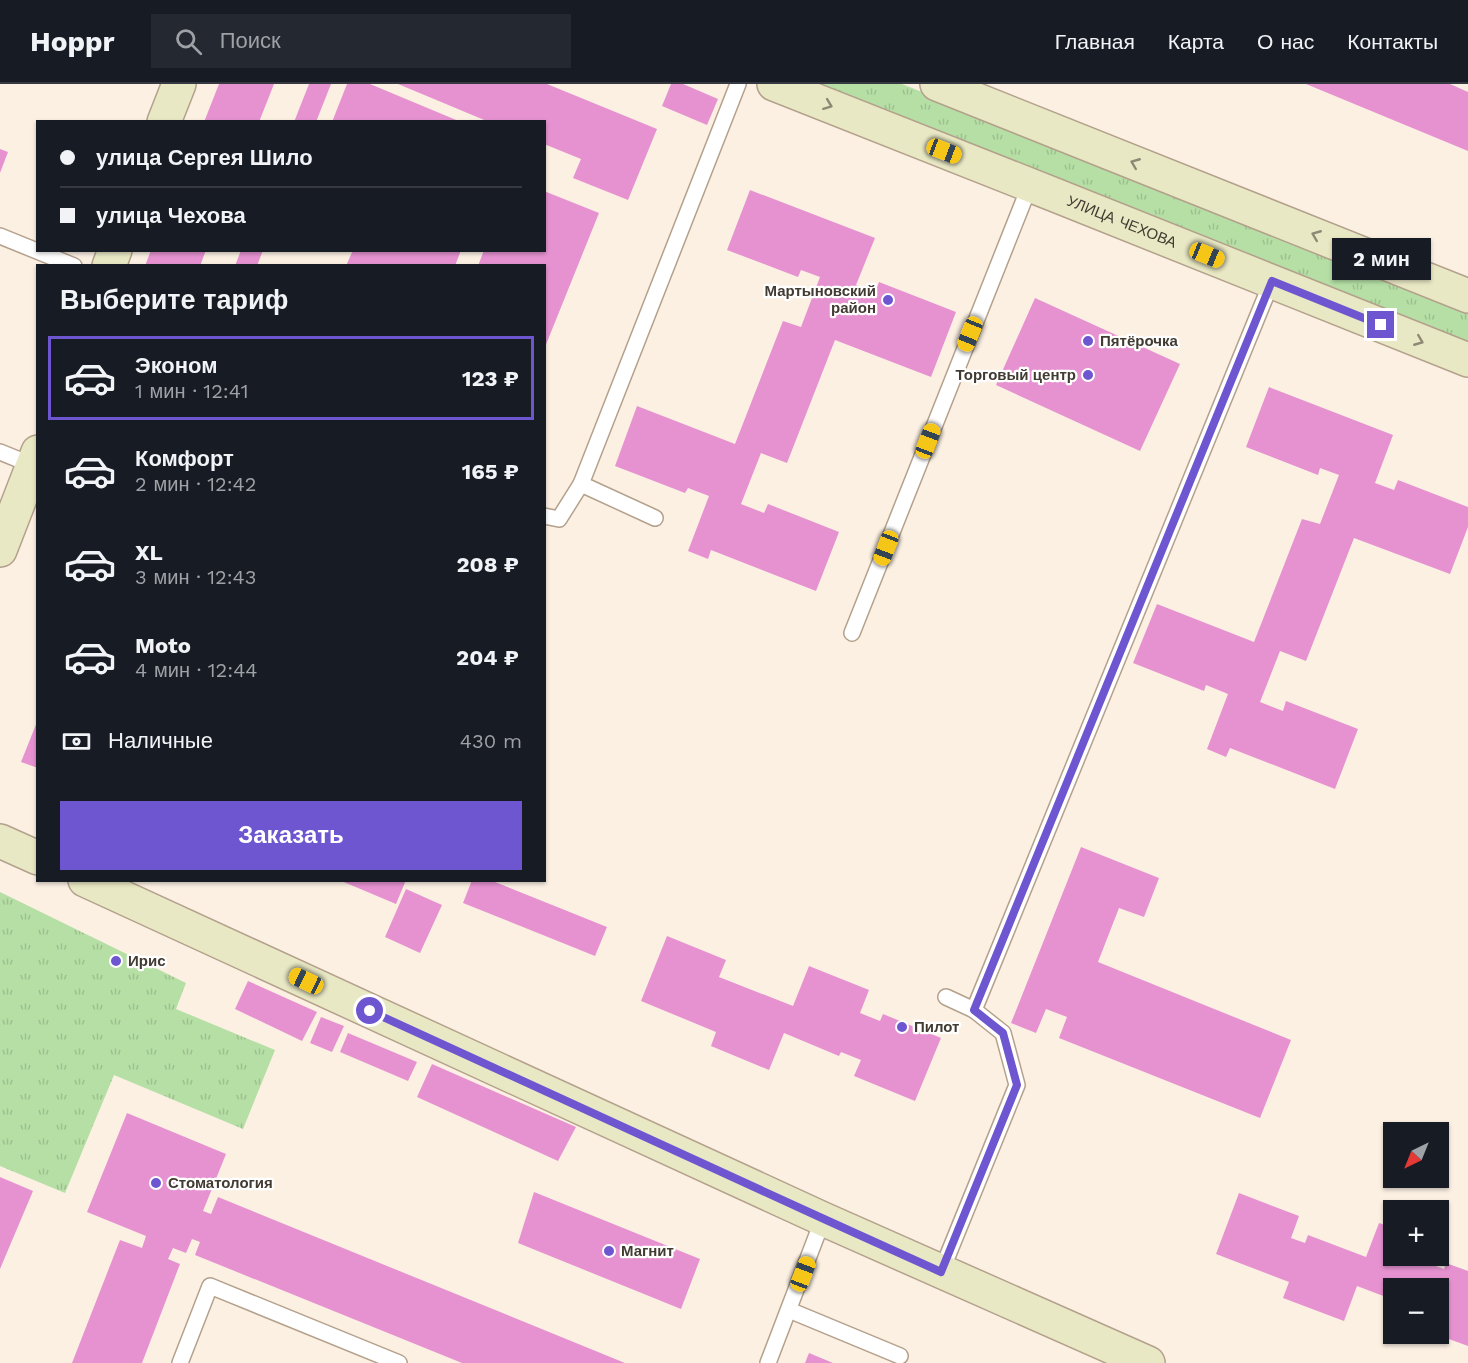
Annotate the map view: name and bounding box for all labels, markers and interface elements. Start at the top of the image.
search box [151,14,571,68]
text: Hoppr [30,25,115,58]
icon: search [172,25,205,58]
text: Поиск [220,28,281,53]
text: Главная [1055,29,1135,54]
text: Карта [1168,29,1224,54]
text: О нас [1257,29,1314,54]
text: Контакты [1347,29,1438,54]
one-way arrow [822,98,833,111]
car [924,136,964,166]
text: улица Сергея Шило [96,145,313,170]
one-way arrow [1130,158,1141,170]
street label: УЛИЦА ЧЕХОВА [1064,192,1179,252]
text: улица Чехова [96,203,246,228]
one-way arrow [1311,230,1322,242]
callout: 2 мин [1332,238,1430,280]
car [1187,240,1227,270]
text: 2 мин [1353,247,1410,271]
place label: Мартыновский район [764,282,876,317]
text: Выберите тариф [60,284,288,316]
marker: Мартыновский район [881,293,895,307]
route end [1367,311,1394,338]
car [955,314,985,354]
place label: Пятёрочка [1100,332,1178,350]
one-way arrow [1413,333,1424,346]
marker: Пятёрочка [1081,334,1095,348]
icon: car [63,351,117,405]
text: Эконом [135,353,218,378]
text: 123 ₽ [462,366,519,391]
place label: Торговый центр [956,366,1076,384]
marker: Торговый центр [1081,368,1095,382]
text: 1 мин · 12:41 [135,379,248,403]
car [913,421,943,461]
icon: car [63,444,117,498]
text: Комфорт [135,446,234,471]
text: 165 ₽ [462,459,519,484]
text: 2 мин · 12:42 [135,472,256,496]
car [871,528,901,568]
icon: car [63,537,117,591]
text: XL [135,540,163,565]
text: 208 ₽ [456,552,519,577]
text: 3 мин · 12:43 [135,565,256,589]
icon: car [63,630,117,684]
text: Moto [135,633,191,658]
text: 204 ₽ [456,645,519,670]
text: 4 мин · 12:44 [135,658,258,682]
icon: cash [60,725,93,758]
text: Наличные [108,728,213,753]
text: 430 m [460,729,522,753]
button: Заказать [60,801,522,870]
place label: Ирис [128,952,166,970]
marker: Ирис [109,954,123,968]
car [286,965,326,997]
route start [356,997,383,1024]
place label: Пилот [914,1018,959,1036]
marker: Пилот [895,1020,909,1034]
north arrow [1383,1122,1449,1188]
map controls [1383,1122,1449,1344]
place label: Стоматология [168,1174,273,1192]
marker: Стоматология [149,1176,163,1190]
button: + [1383,1200,1449,1266]
place label: Магнит [621,1242,674,1260]
marker: Магнит [602,1244,616,1258]
car [788,1254,818,1294]
button: − [1383,1278,1449,1344]

